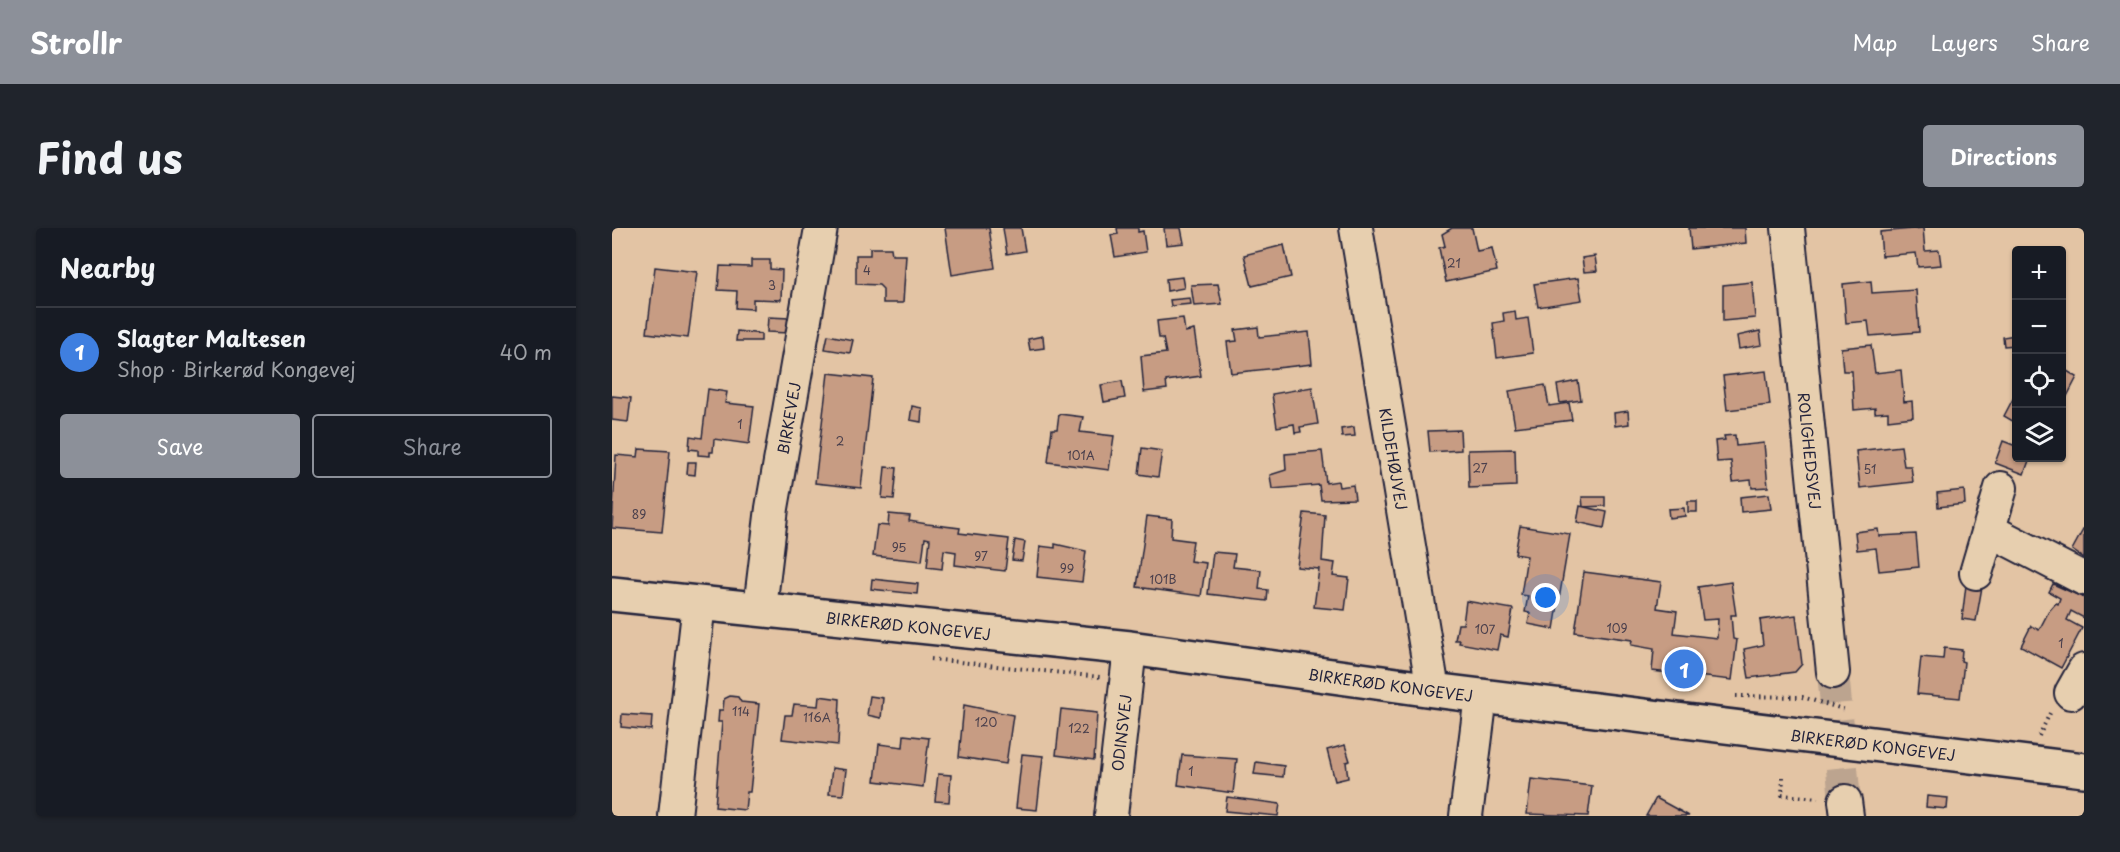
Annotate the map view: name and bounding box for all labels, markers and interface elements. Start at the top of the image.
text: Strollr [30,21,122,64]
text: Map [1853,26,1897,58]
text: Layers [1930,26,1998,58]
text: Share [2031,26,2090,58]
text: Find us [36,125,183,188]
button: Directions [1923,125,2084,187]
map controls [2012,246,2066,462]
button: + [2012,246,2066,300]
text: Nearby [60,248,155,287]
house number: 21 [1447,254,1461,272]
house number: 4 [863,261,871,279]
house number: 3 [768,276,776,294]
button: − [2012,300,2066,354]
text: Slagter Maltesen [117,321,306,354]
text: 1 [75,337,84,367]
text: 40 m [500,337,552,367]
text: Shop · Birkerød Kongevej [117,354,356,384]
button: locate [2012,354,2066,408]
street label: BIRKEVEJ [770,380,805,456]
street label: ROLIGHEDSVEJ [1793,391,1828,511]
street label: KILDEHØJVEJ [1375,406,1414,512]
button: layers [2012,408,2066,462]
button: Save [60,414,300,478]
button: Share [312,414,552,478]
house number: 1 [737,415,743,433]
house number: 2 [836,432,844,450]
house number: 101A [1067,446,1095,464]
house number: 27 [1473,459,1488,477]
house number: 51 [1864,460,1876,478]
house number: 89 [632,505,646,523]
house number: 95 [892,538,906,556]
house number: 97 [974,547,988,565]
house number: 99 [1060,559,1074,577]
house number: 101B [1150,570,1176,588]
your location [1531,583,1560,612]
street label: BIRKERØD KONGEVEJ [824,605,992,645]
house number: 109 [1606,619,1628,637]
house number: 107 [1475,620,1496,638]
house number: 1 [2058,634,2064,652]
pin: 1 [1664,646,1704,692]
street label: BIRKERØD KONGEVEJ [1307,661,1475,706]
street label: ODINSVEJ [1105,693,1136,772]
house number: 114 [732,702,750,720]
house number: 116A [803,708,831,726]
house number: 120 [975,713,997,731]
house number: 122 [1068,719,1090,737]
street label: BIRKERØD KONGEVEJ [1789,722,1957,766]
house number: 1 [1188,762,1194,780]

